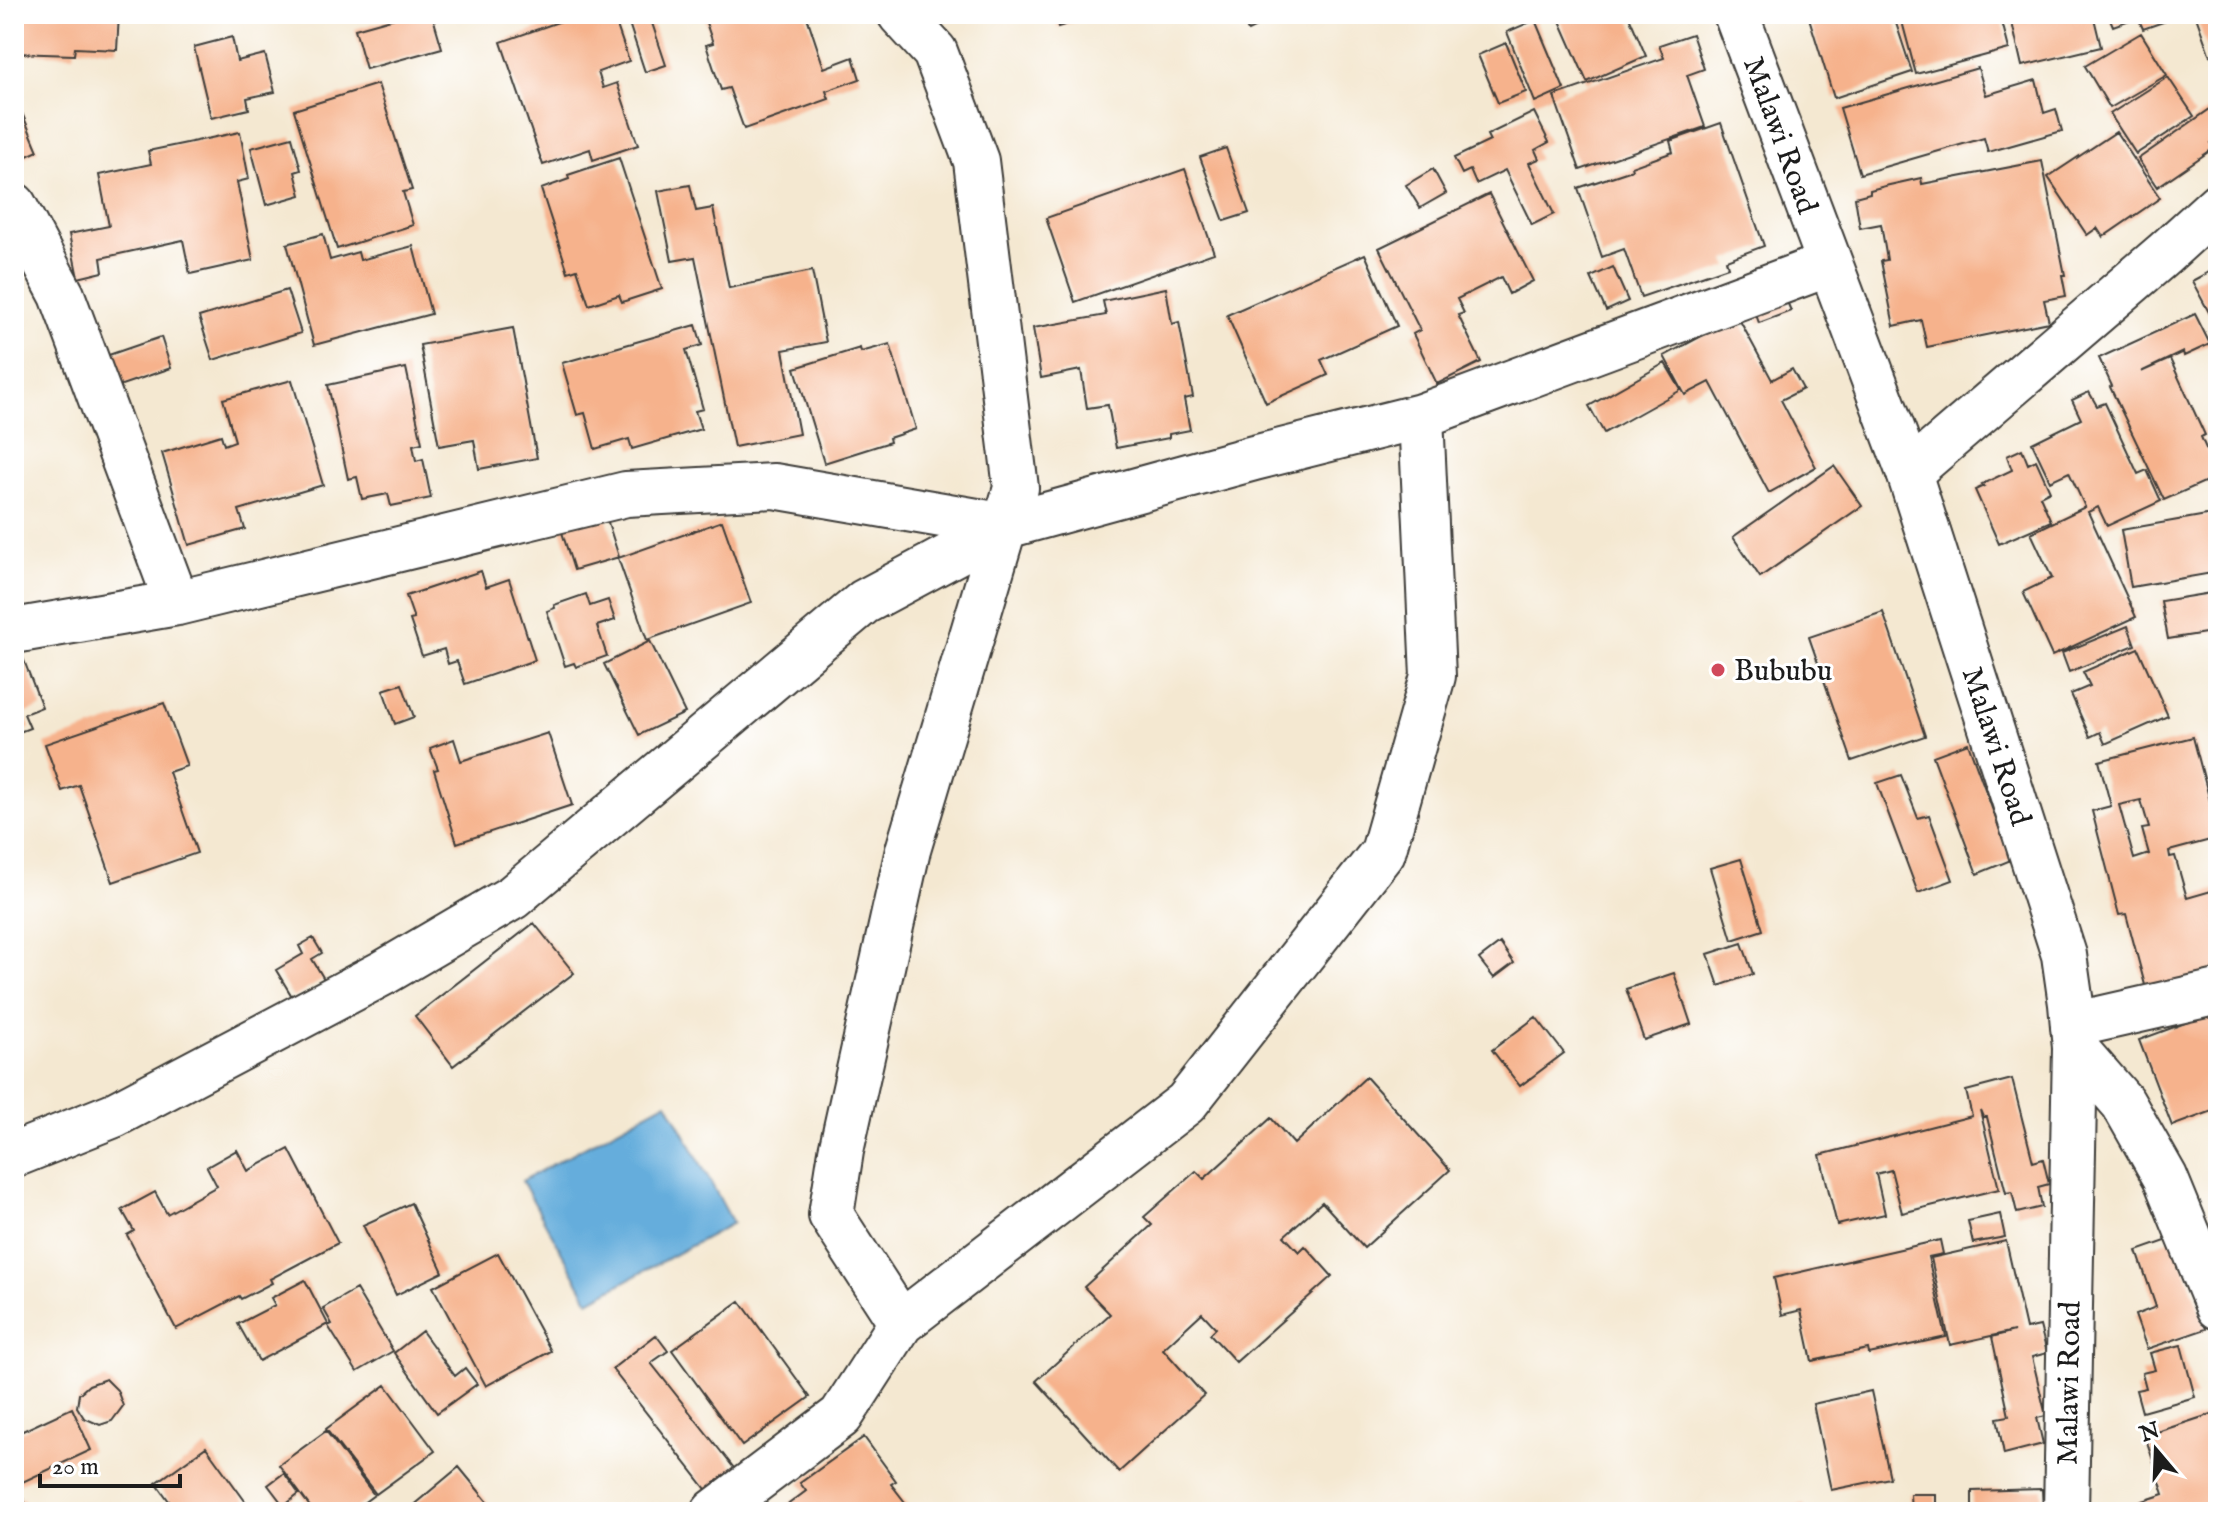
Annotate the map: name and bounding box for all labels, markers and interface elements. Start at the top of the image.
street label: Malawi Road [1733,52,1825,220]
place label: Bububu [1734,653,1832,691]
marker: Bububu [1709,661,1727,679]
street label: Malawi Road [1952,663,2039,831]
street label: Malawi Road [2050,1300,2090,1465]
north arrow [2116,1410,2196,1490]
text: N [2136,1417,2164,1450]
scale bar [40,1438,180,1488]
text: 20 m [52,1452,99,1483]

